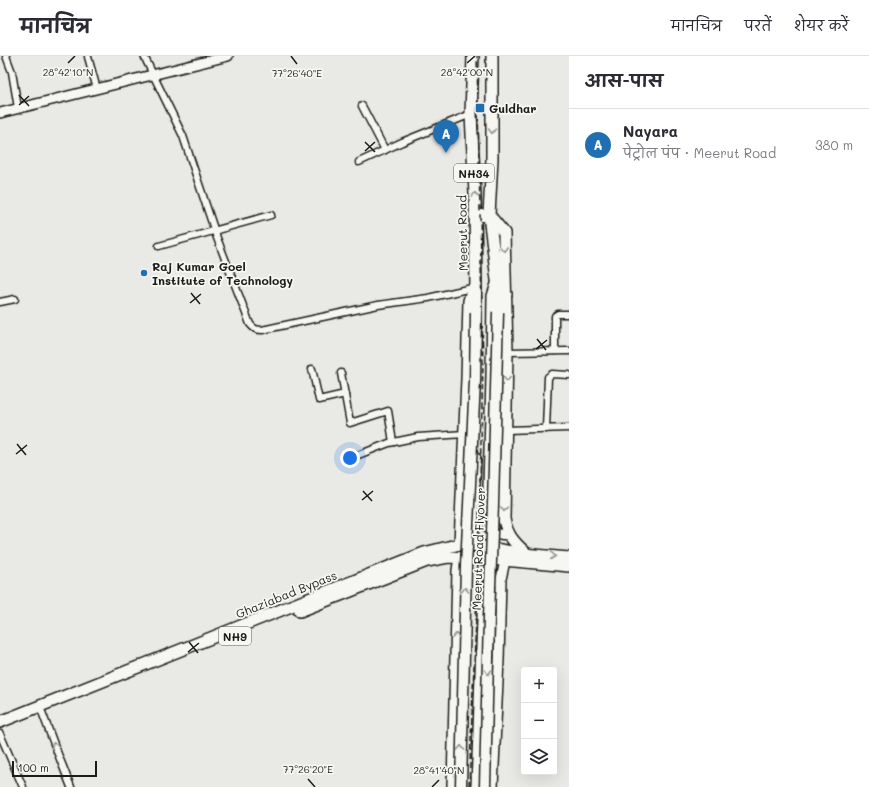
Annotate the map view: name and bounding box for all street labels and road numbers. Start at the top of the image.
road number: NH34 [454,164,494,182]
street label: Meerut Road [453,194,471,271]
street label: Meerut Road Flyover [468,487,488,611]
street label: Ghaziabad Bypass [233,566,339,622]
road number: NH9 [219,627,251,645]

